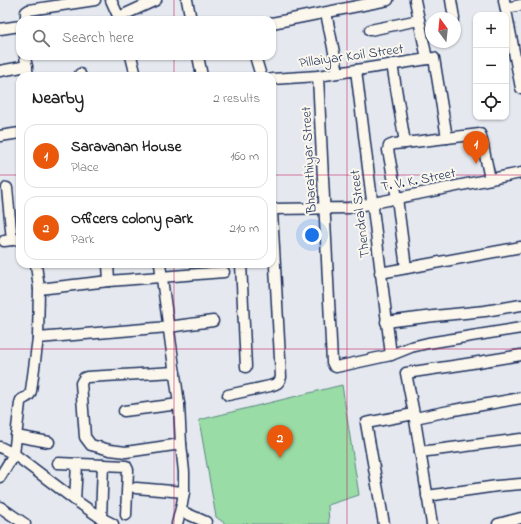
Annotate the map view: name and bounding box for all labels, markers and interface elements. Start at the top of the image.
north arrow [425,12,461,48]
map controls [473,12,509,120]
button: + [473,12,509,48]
search box [16,16,276,60]
icon: search [30,27,52,49]
text: Search here [62,27,134,49]
street label: Pillaiyar Koil Street [298,39,405,75]
button: − [473,48,509,84]
button: locate [473,84,509,120]
text: Nearby [32,86,84,111]
text: 2 results [213,89,260,108]
street label: Bharathiyar Street [296,106,324,215]
pin: 1 [463,131,489,164]
text: Saravanan House [71,136,181,158]
text: 1 [44,147,48,166]
text: 160 m [230,147,259,166]
text: Place [71,158,99,177]
street label: T. V. K. Street [379,163,458,198]
street label: Thendral Street [345,168,376,259]
text: Officers colony park [71,208,193,230]
text: 2 [43,219,49,238]
text: 210 m [229,219,259,238]
your location [302,225,322,245]
text: Park [71,230,95,249]
pin: 2 [267,425,293,458]

